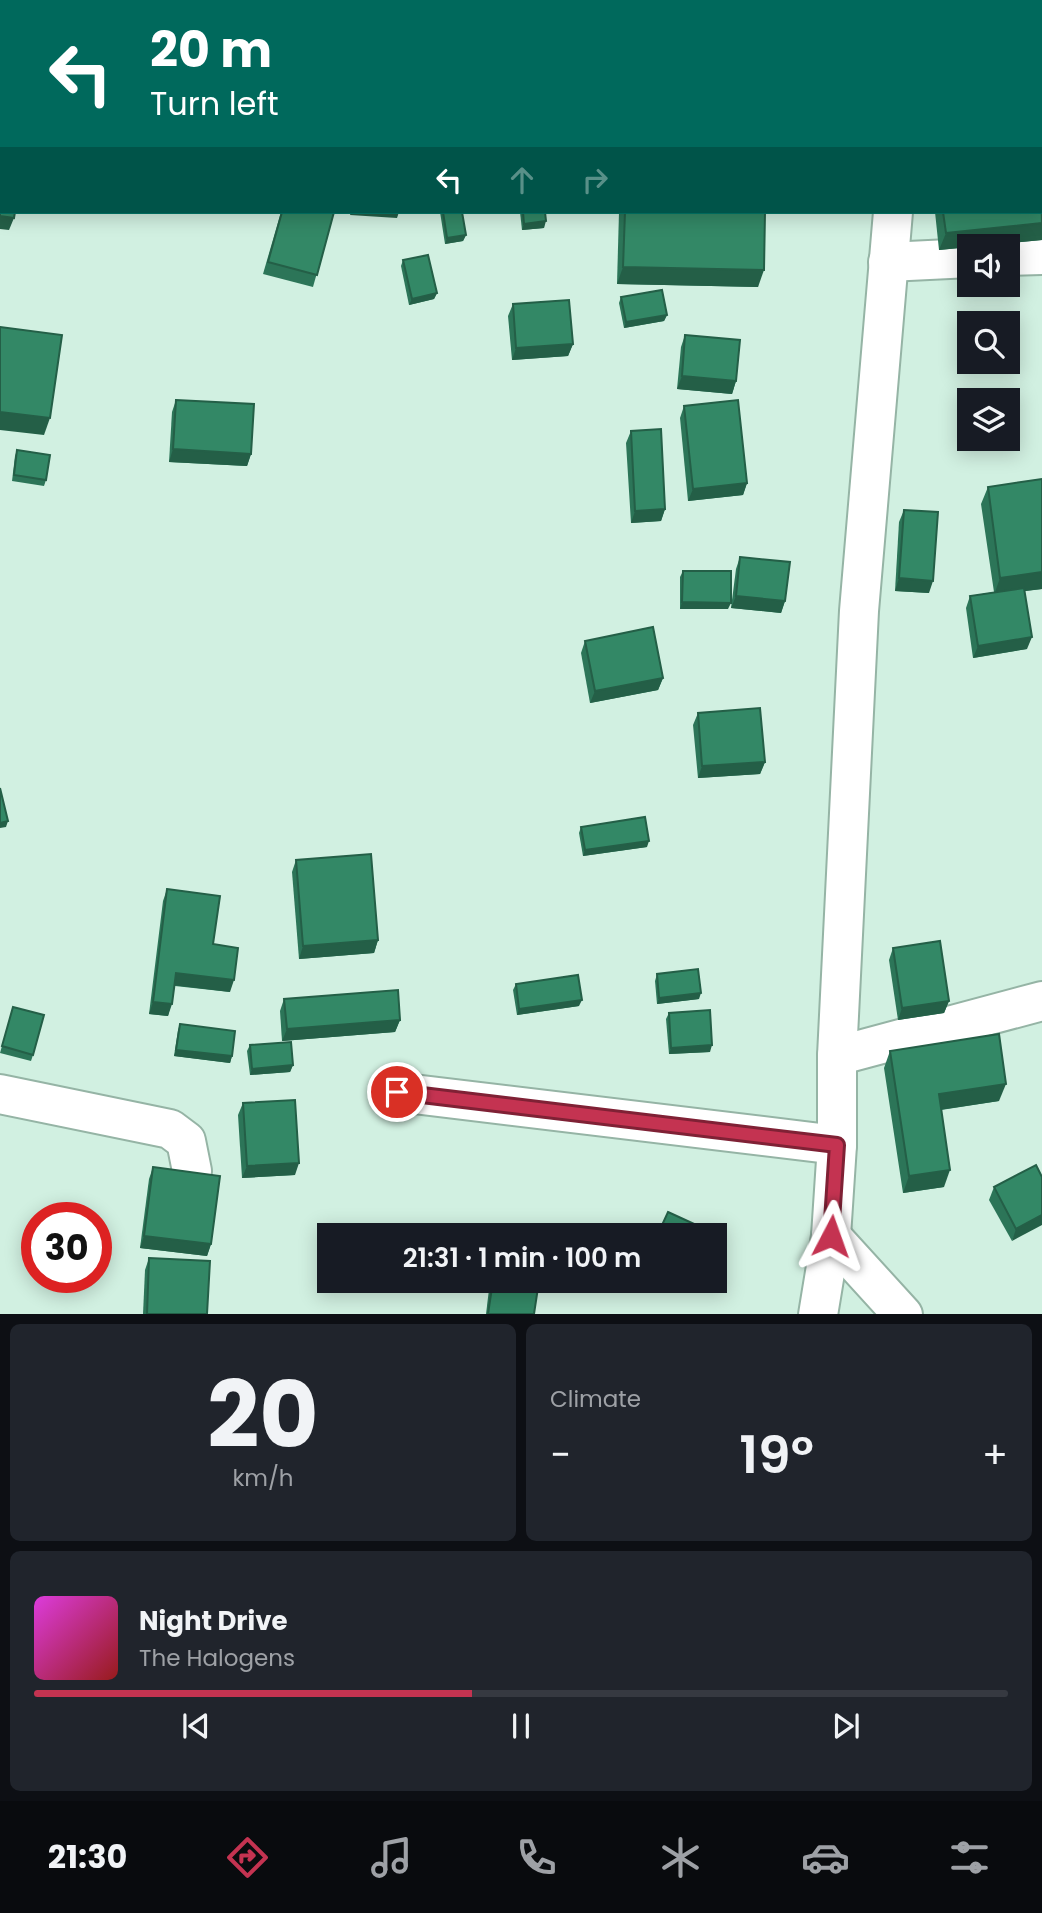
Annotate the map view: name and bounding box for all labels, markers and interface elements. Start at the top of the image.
text: 20 m [150,16,272,84]
icon: left [35,28,126,119]
text: Turn left [150,81,279,126]
icon: left [430,161,468,199]
icon: ahead [503,161,541,199]
icon: right [576,161,614,199]
map controls [957,234,1020,451]
button: sound [957,234,1020,297]
button: search [957,311,1020,374]
button: layers [957,388,1020,451]
pin [367,1062,427,1122]
icon: arrive [378,1073,416,1111]
position arrow [794,1199,868,1273]
speed limit sign: 30 [21,1202,112,1293]
text: 21:31 · 1 min · 100 m [403,1240,641,1276]
text: 20 [207,1351,319,1479]
text: Climate [550,1383,641,1415]
text: 19° [739,1418,814,1491]
text: − [550,1428,571,1481]
text: + [982,1428,1008,1481]
text: km/h [232,1462,294,1494]
text: Night Drive [139,1603,287,1639]
text: The Halogens [139,1642,295,1674]
icon: previous [177,1707,215,1745]
icon: pause [502,1707,540,1745]
icon: next [827,1707,865,1745]
icon: directions [223,1833,272,1882]
icon: music [367,1833,416,1882]
icon: phone [512,1833,561,1882]
icon: climate [656,1833,705,1882]
icon: car [801,1833,850,1882]
icon: filters [945,1833,994,1882]
text: 21:30 [48,1834,127,1879]

